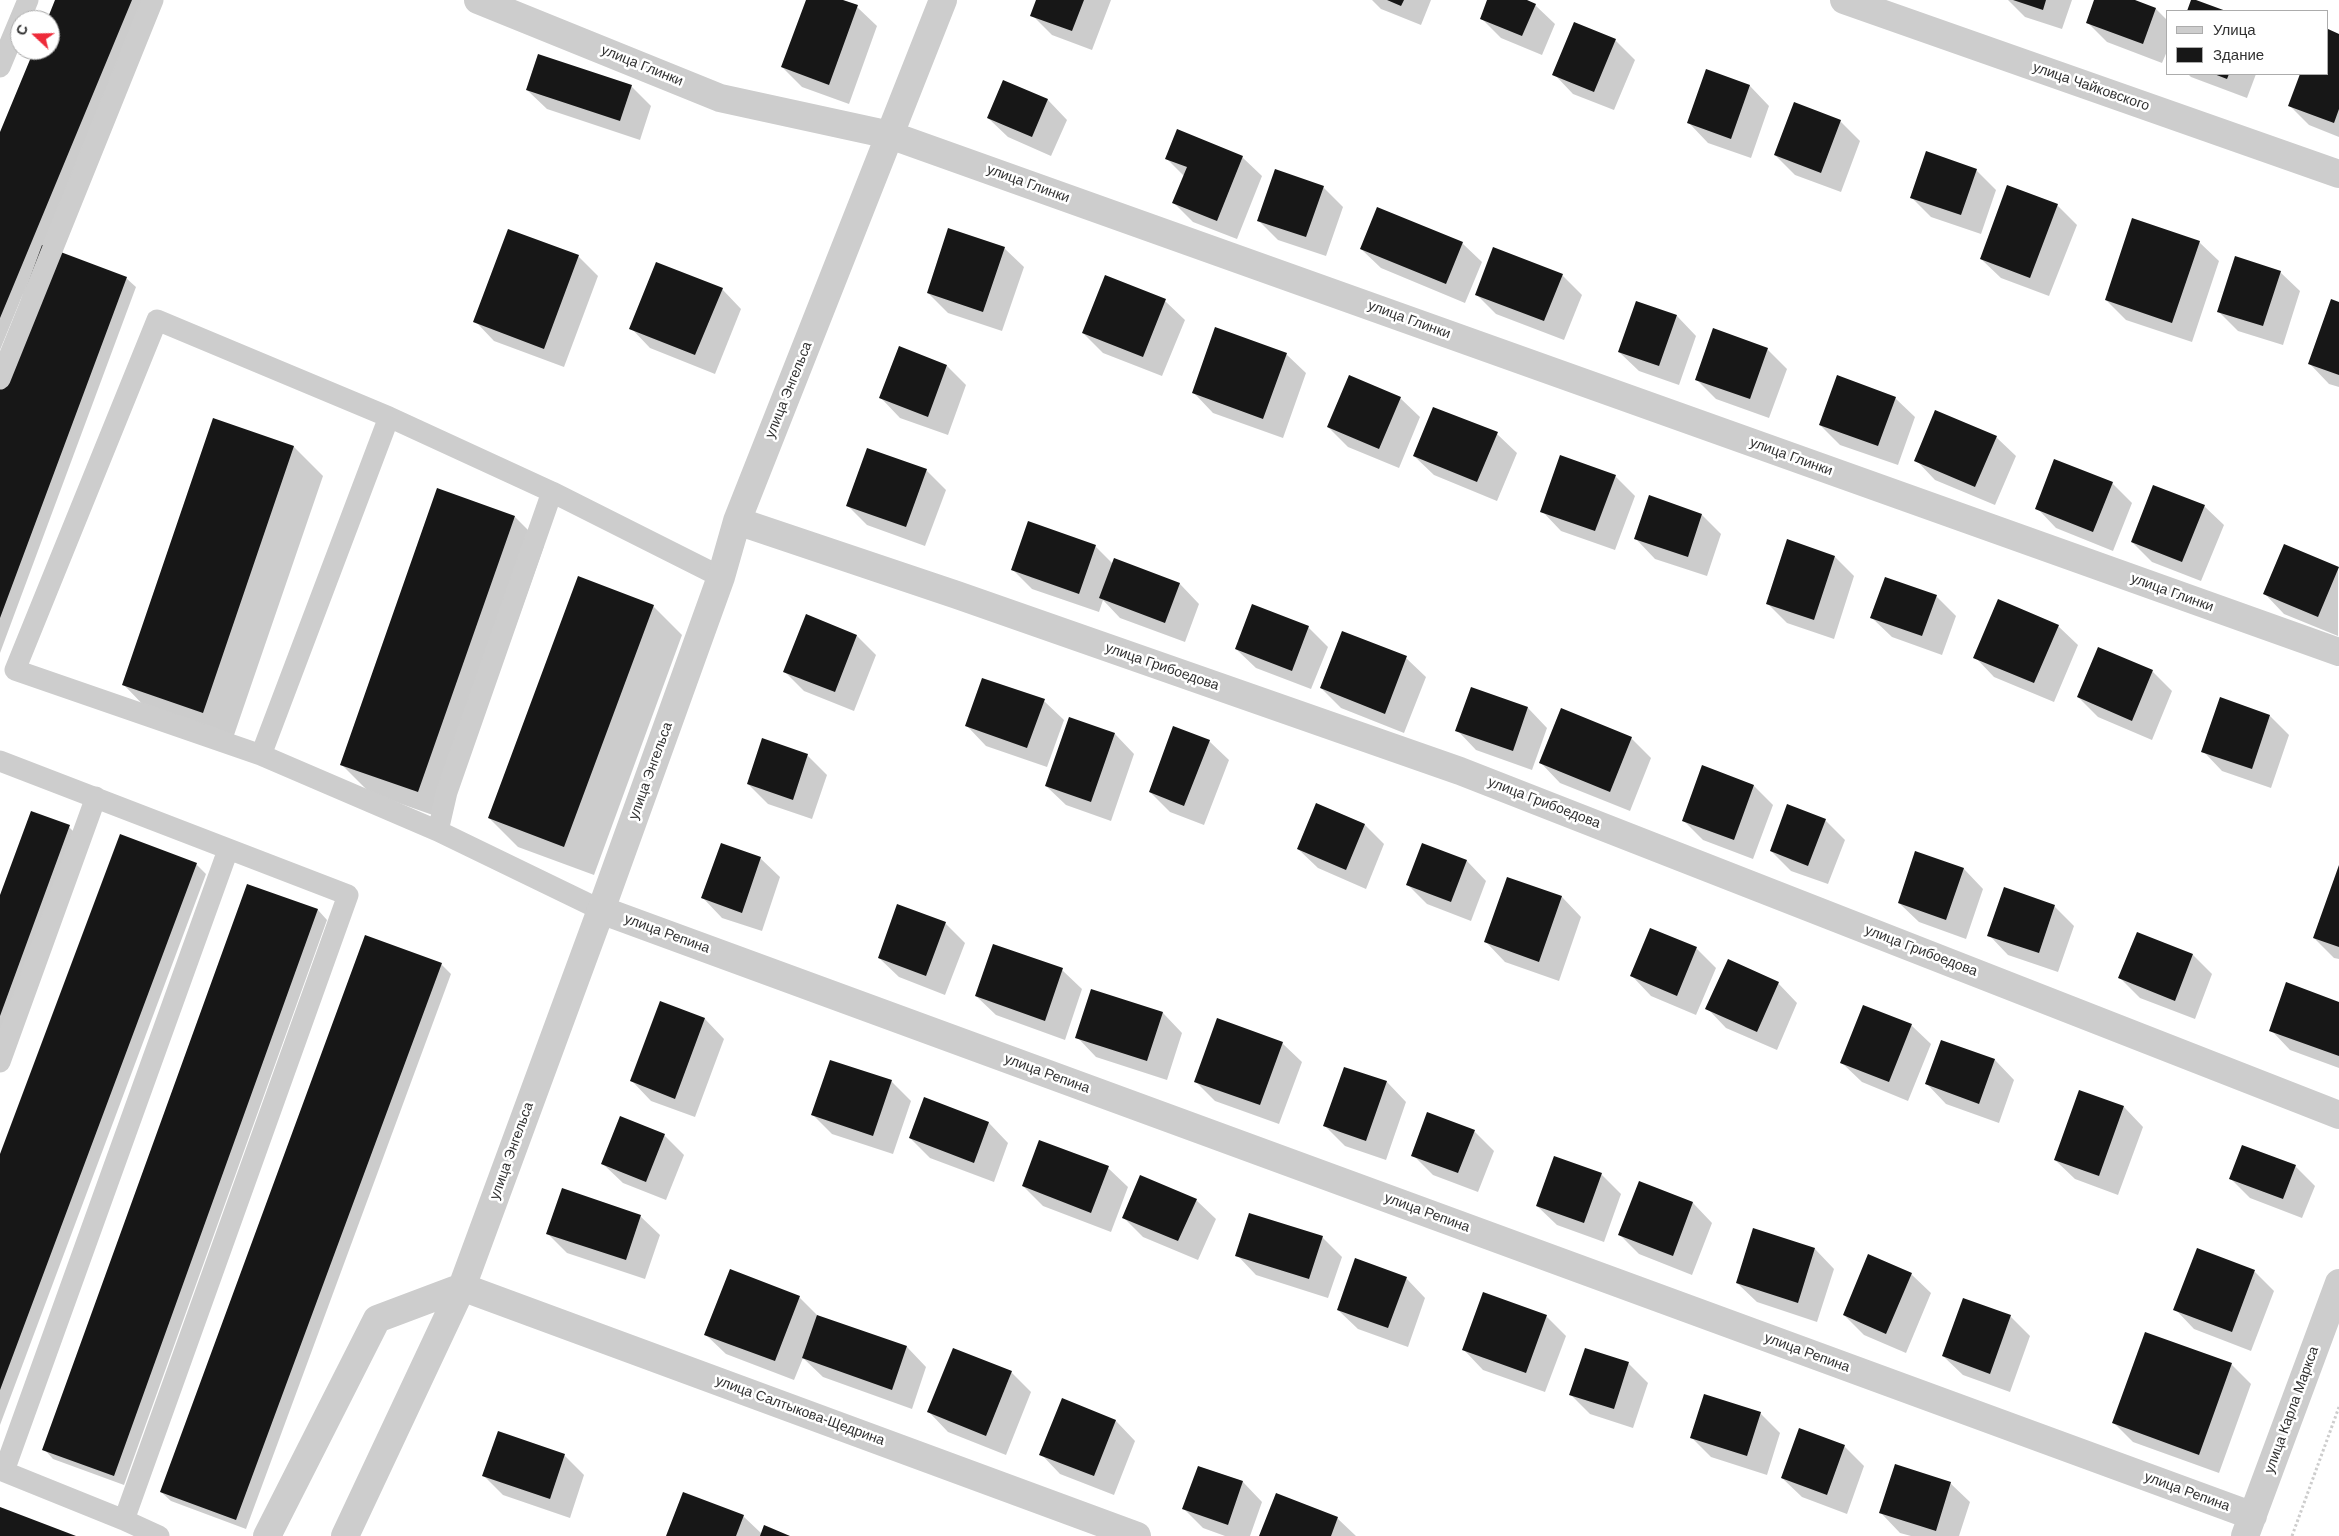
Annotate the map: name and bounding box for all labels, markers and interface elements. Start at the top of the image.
north arrow [10,10,60,60]
legend [2166,10,2329,75]
text: Улица [2213,21,2256,38]
text: С [13,22,31,38]
street label: улица Глинки [599,42,685,90]
text: Здание [2213,46,2264,63]
street label: улица Чайковского [2030,59,2152,115]
street label: улица Глинки [984,161,1072,207]
street label: улица Глинки [1365,297,1453,343]
street label: улица Энгельса [762,339,816,441]
street label: улица Глинки [1747,434,1835,480]
street label: улица Глинки [2128,570,2216,616]
street label: улица Грибоедова [1103,640,1221,694]
street label: улица Энгельса [626,720,676,822]
street label: улица Грибоедова [1485,774,1603,832]
street label: улица Репина [622,911,712,957]
street label: улица Грибоедова [1862,922,1980,980]
street label: улица Репина [1002,1051,1092,1097]
street label: улица Энгельса [487,1100,537,1202]
street label: улица Репина [1382,1190,1472,1236]
street label: улица Репина [1762,1330,1852,1376]
street label: улица Карла Маркса [2261,1344,2323,1476]
street label: улица Салтыкова-Щедрина [713,1373,887,1449]
street label: улица Репина [2142,1469,2232,1515]

